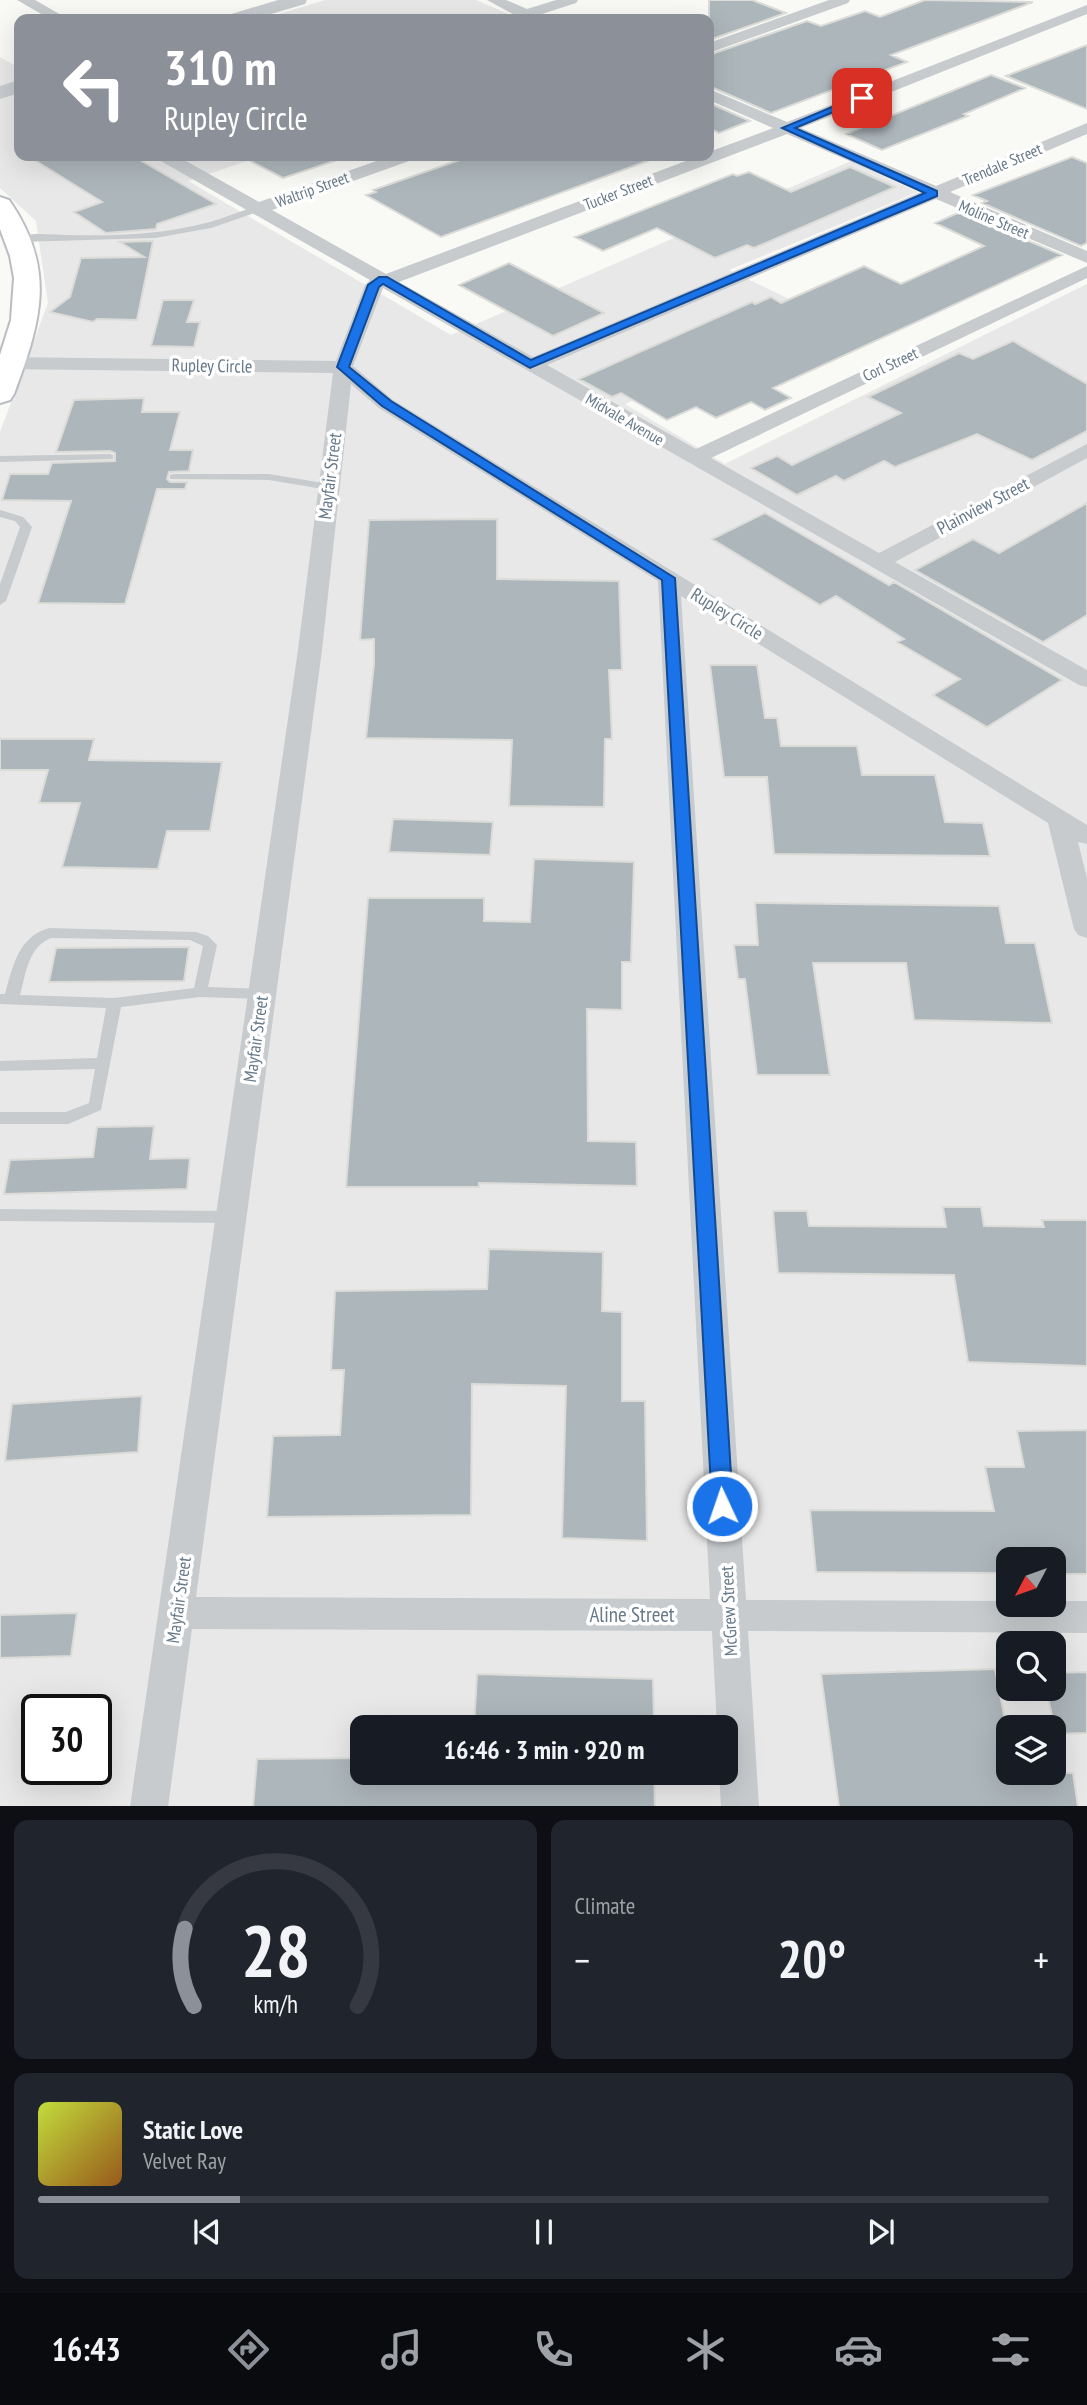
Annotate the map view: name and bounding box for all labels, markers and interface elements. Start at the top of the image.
text: 310 m [164,35,277,99]
icon: left [49,42,140,133]
pin [832,68,892,128]
icon: arrive [843,79,881,117]
text: Rupley Circle [164,97,308,139]
street label: Trendale Street [959,138,1045,190]
street label: Waltrip Street [273,166,352,211]
street label: Tucker Street [581,170,656,214]
street label: Moline Street [956,195,1033,243]
street label: Corl Street [859,342,921,385]
street label: Rupley Circle [171,353,253,378]
street label: Midvale Avenue [582,389,668,449]
street label: Mayfair Street [313,431,346,521]
street label: Plainview Street [933,472,1033,539]
street label: Rupley Circle [687,582,768,645]
street label: Mayfair Street [238,994,273,1084]
position arrow [685,1469,759,1543]
north arrow [996,1547,1066,1617]
map controls [996,1547,1066,1785]
street label: Mayfair Street [161,1555,196,1645]
street label: McGrew Street [715,1565,742,1657]
street label: Aline Street [589,1601,675,1628]
button: search [996,1631,1066,1701]
speed limit sign: 30 [21,1694,112,1785]
button: layers [996,1715,1066,1785]
text: 16:46 · 3 min · 920 m [444,1733,644,1766]
text: Climate [575,1891,635,1920]
text: 28 [240,1902,310,1996]
text: 20° [777,1925,846,1992]
text: − [575,1935,590,1984]
text: + [1033,1935,1049,1984]
text: km/h [253,1987,297,2019]
text: Static Love [143,2113,243,2146]
text: Velvet Ray [143,2146,226,2175]
icon: previous [188,2213,226,2251]
icon: pause [525,2213,563,2251]
icon: next [862,2213,900,2251]
icon: directions [224,2325,273,2374]
icon: music [377,2325,426,2374]
icon: phone [529,2325,578,2374]
icon: climate [681,2325,730,2374]
icon: car [834,2325,883,2374]
icon: filters [986,2325,1035,2374]
text: 16:43 [52,2328,121,2370]

